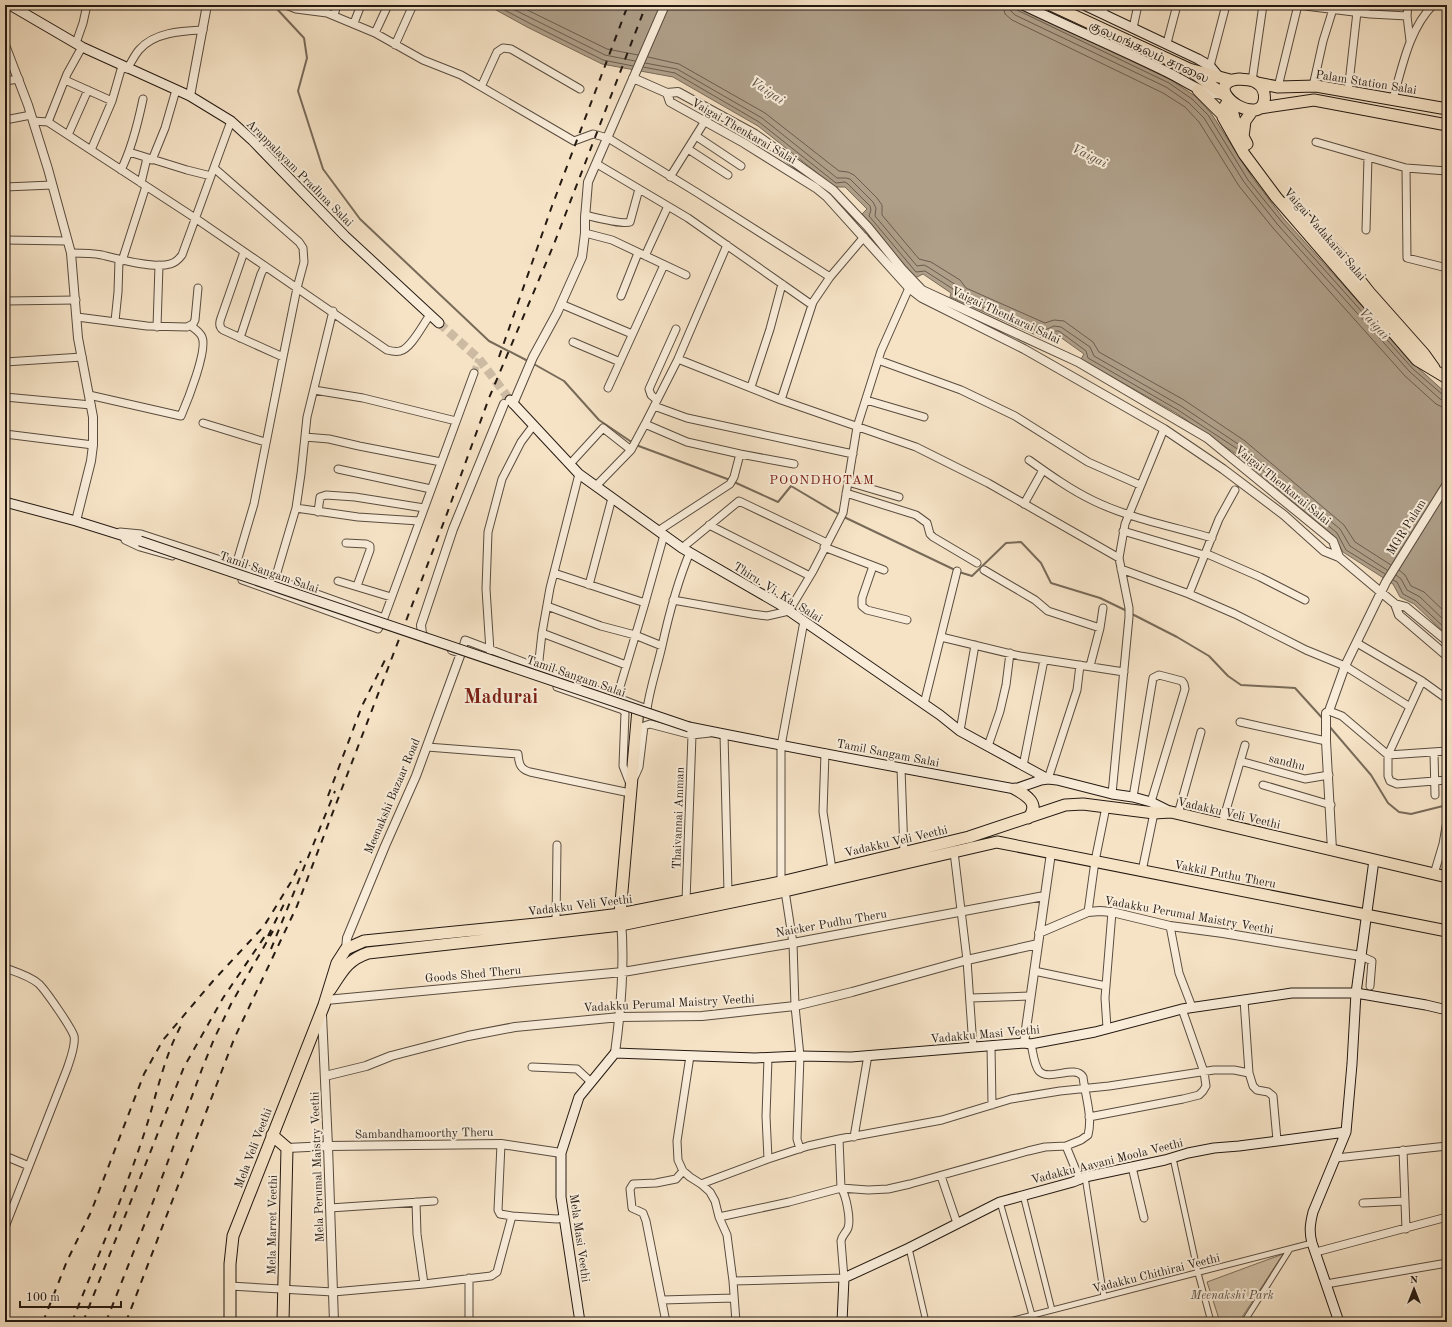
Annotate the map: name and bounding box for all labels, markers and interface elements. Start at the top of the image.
street label: குலமங்கலம் சாலை [1086,19,1211,87]
street label: Palam Station Salai [1314,69,1417,97]
water label: Vaigai [748,75,787,108]
street label: Vaigai Thenkarai Salai [689,97,798,167]
street label: Arappalayam Pradhna Salai [244,118,355,229]
water label: Vaigai [1070,142,1110,171]
street label: Vaigai Vadakarai Salai [1281,186,1368,283]
street label: Vaigai Thenkarai Salai [949,285,1062,346]
water label: Vaigai [1356,306,1392,343]
street label: Vaigai Thenkarai Salai [1232,444,1332,528]
district label: POONDHOTAM [769,474,875,487]
street label: MGR Palam [1385,497,1429,557]
street label: Tamil Sangam Salai [217,550,320,596]
street label: Thiru. Vi. Ka. Salai [731,561,824,625]
street label: Tamil Sangam Salai [524,654,627,700]
district label: Madurai [464,688,538,708]
street label: Meenakshi Bazaar Road [363,737,423,856]
street label: Tamil Sangam Salai [836,738,940,770]
street label: sandhu [1267,753,1307,773]
street label: Thaivannai Amman [671,766,687,869]
street label: Vadakku Veli Veethi [1176,796,1281,832]
street label: Vadakku Veli Veethi [844,824,949,860]
street label: Vakkil Puthu Theru [1173,859,1277,891]
street label: Vadakku Veli Veethi [527,894,633,918]
street label: Vadakku Perumal Maistry Veethi [1103,895,1274,937]
street label: Naicker Pudhu Theru [775,908,888,940]
street label: Goods Shed Theru [425,965,522,985]
street label: Vadakku Perumal Maistry Veethi [583,994,755,1014]
street label: Vadakku Masi Veethi [930,1024,1040,1046]
street label: Mela Perumal Maistry Veethi [309,1091,327,1243]
street label: Mela Veli Veethi [233,1107,275,1190]
street label: Sambandhamoorthy Theru [354,1127,494,1141]
street label: Vadakku Aavani Moola Veethi [1030,1137,1184,1187]
street label: Mela Marret Veethi [266,1175,280,1275]
street label: Mela Masi Veethi [567,1193,591,1283]
street label: Vadakku Chithirai Veethi [1091,1252,1221,1296]
north arrow [1394,1269,1434,1309]
text: N [1410,1275,1419,1286]
scale bar [20,1283,121,1309]
park label: Meenakshi Park [1189,1290,1274,1302]
text: 100 m [26,1292,60,1304]

